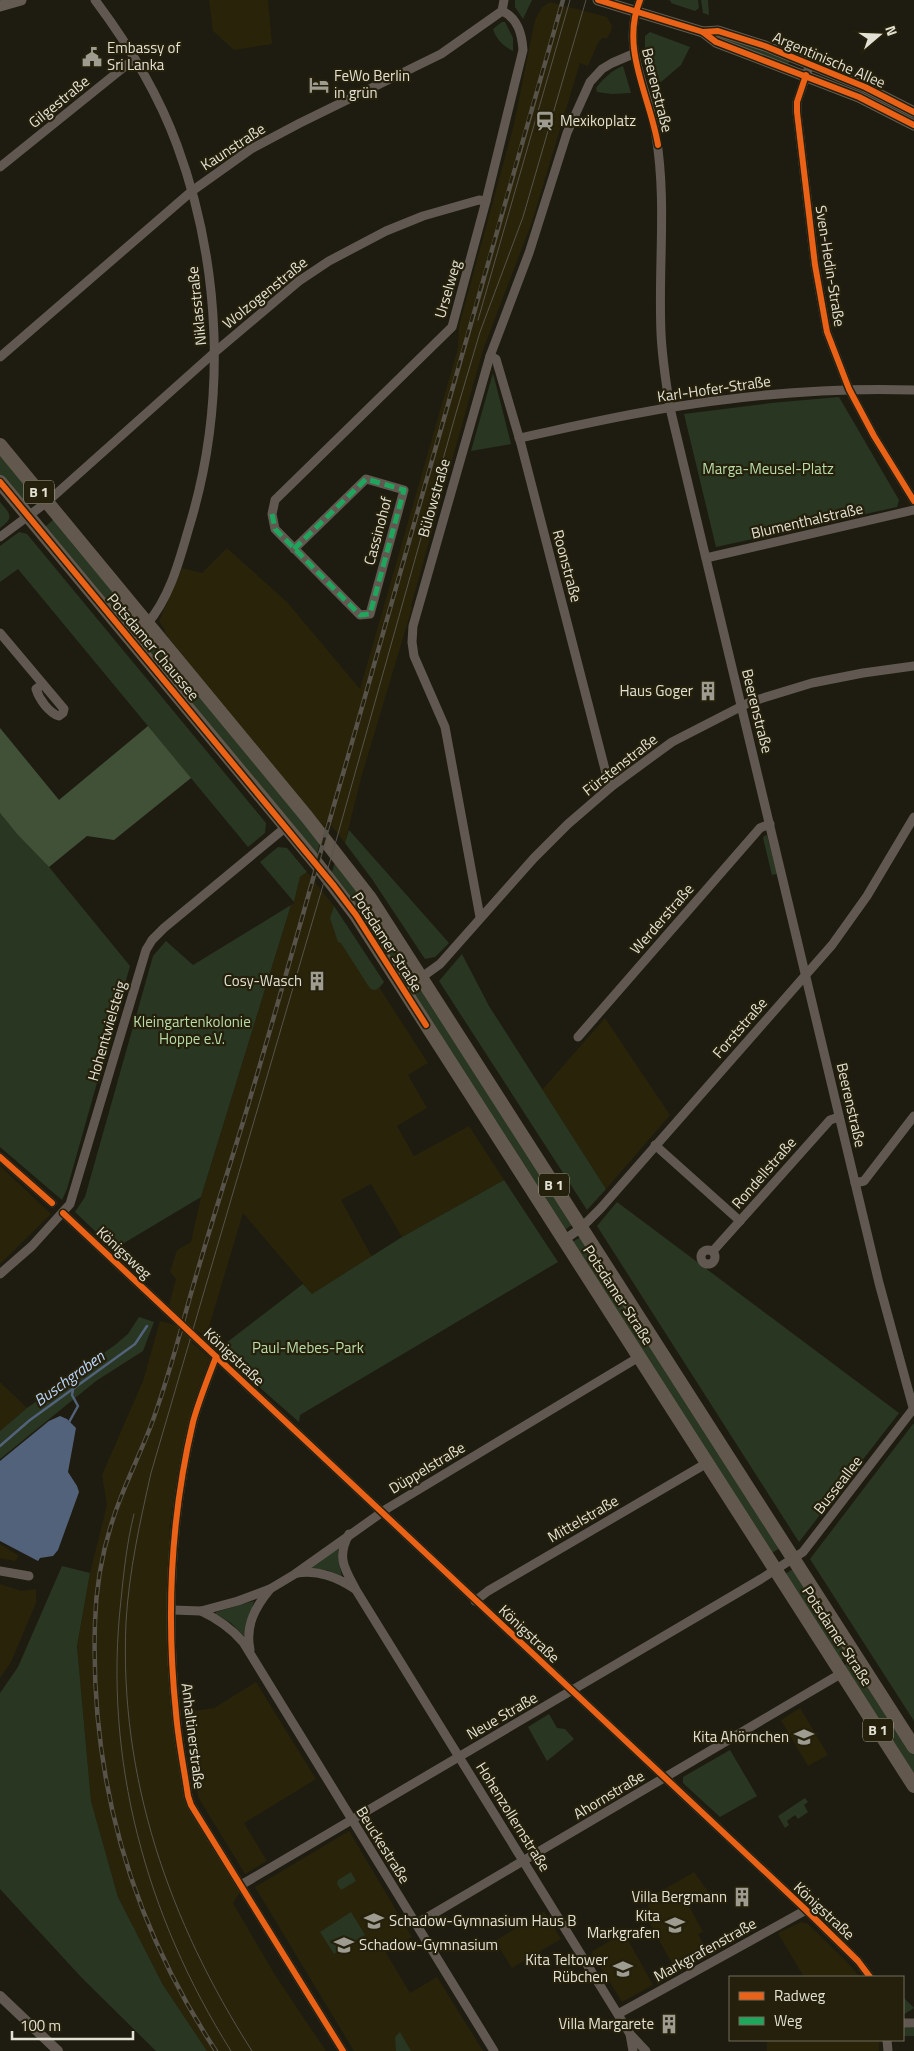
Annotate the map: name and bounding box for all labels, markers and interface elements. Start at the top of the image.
north arrow [854,10,904,60]
text: N [880,23,903,39]
street label: Argentinische Allee [769,25,889,94]
place label: Embassy of Sri Lanka [107,36,181,76]
street label: Beerenstraße [636,45,679,134]
public building icon: Embassy of Sri Lanka [81,46,103,68]
place label: FeWo Berlin in grün [334,64,410,104]
street label: Gilgestraße [23,70,94,133]
hotel icon: FeWo Berlin in grün [308,74,330,96]
place label: Mexikoplatz [560,109,636,132]
station icon: Mexikoplatz [534,110,556,132]
street label: Kaunstraße [196,117,270,176]
street label: Sven-Hedin-Straße [810,204,851,328]
street label: Wolzogenstraße [217,251,312,334]
street label: Urselweg [428,257,467,321]
street label: Niklasstraße [181,265,212,347]
street label: Karl-Hofer-Straße [656,369,772,408]
street label: Bülowstraße [411,456,456,540]
park label: Marga-Meusel-Platz [702,457,834,480]
road number: B 1 [24,481,54,504]
street label: Cassinohof [357,494,398,568]
street label: Blumenthalstraße [749,496,865,545]
street label: Roonstraße [547,527,588,605]
street label: Potsdamer Chaussee [102,588,205,705]
street label: Beerenstraße [736,666,779,755]
place label: Haus Goger [619,679,693,702]
building icon: Haus Goger [697,680,719,702]
street label: Fürstenstraße [577,728,662,801]
street label: Werderstraße [624,878,699,959]
street label: Potsdamer Straße [346,887,428,996]
place label: Cosy-Wasch [224,969,302,992]
building icon: Cosy-Wasch [306,970,328,992]
street label: Hohentwielsteig [81,978,132,1084]
street label: Forststraße [707,992,773,1063]
park label: Kleingartenkolonie Hoppe e.V. [133,1010,251,1050]
street label: Beerenstraße [831,1060,872,1149]
street label: Rondellstraße [726,1132,801,1214]
road number: B 1 [539,1174,569,1196]
street label: Königsweg [91,1221,158,1285]
street label: Potsdamer Straße [577,1240,659,1349]
street label: Königstraße [199,1322,270,1391]
park label: Paul-Mebes-Park [252,1336,364,1359]
water label: Buschgraben [29,1344,110,1412]
street label: Düppelstraße [384,1436,469,1499]
street label: Busseallee [808,1451,868,1519]
street label: Mittelstraße [543,1489,623,1548]
street label: Potsdamer Straße [796,1581,878,1690]
street label: Königstraße [494,1599,565,1668]
street label: Anhaltinerstraße [176,1682,211,1790]
street label: Neue Straße [462,1686,542,1745]
road number: B 1 [863,1718,893,1742]
place label: Kita Ahörnchen [693,1725,789,1748]
school or university icon: Kita Ahörnchen [793,1726,815,1748]
street label: Hohenzollernstraße [470,1758,556,1876]
street label: Ahornstraße [569,1764,649,1825]
street label: Beuckestraße [351,1802,416,1888]
street label: Königstraße [789,1876,860,1945]
place label: Villa Bergmann [631,1885,727,1908]
building icon: Villa Bergmann [731,1886,753,1908]
place label: Kita Markgrafen [587,1904,660,1944]
place label: Schadow-Gymnasium Haus B [389,1909,577,1932]
school or university icon: Schadow-Gymnasium Haus B [363,1910,385,1932]
street label: Markgrafenstraße [649,1912,760,1987]
school or university icon: Kita Markgrafen [664,1914,686,1936]
place label: Schadow-Gymnasium [359,1933,498,1956]
school or university icon: Schadow-Gymnasium [333,1934,355,1956]
place label: Kita Teltower Rübchen [525,1948,608,1988]
school or university icon: Kita Teltower Rübchen [612,1958,634,1980]
legend [729,1976,904,2041]
text: Radweg [774,1984,826,2007]
scale bar [12,2008,134,2040]
text: Weg [774,2009,803,2032]
place label: Villa Margarete [558,2012,654,2035]
building icon: Villa Margarete [658,2013,680,2035]
text: 100 m [20,2014,61,2037]

